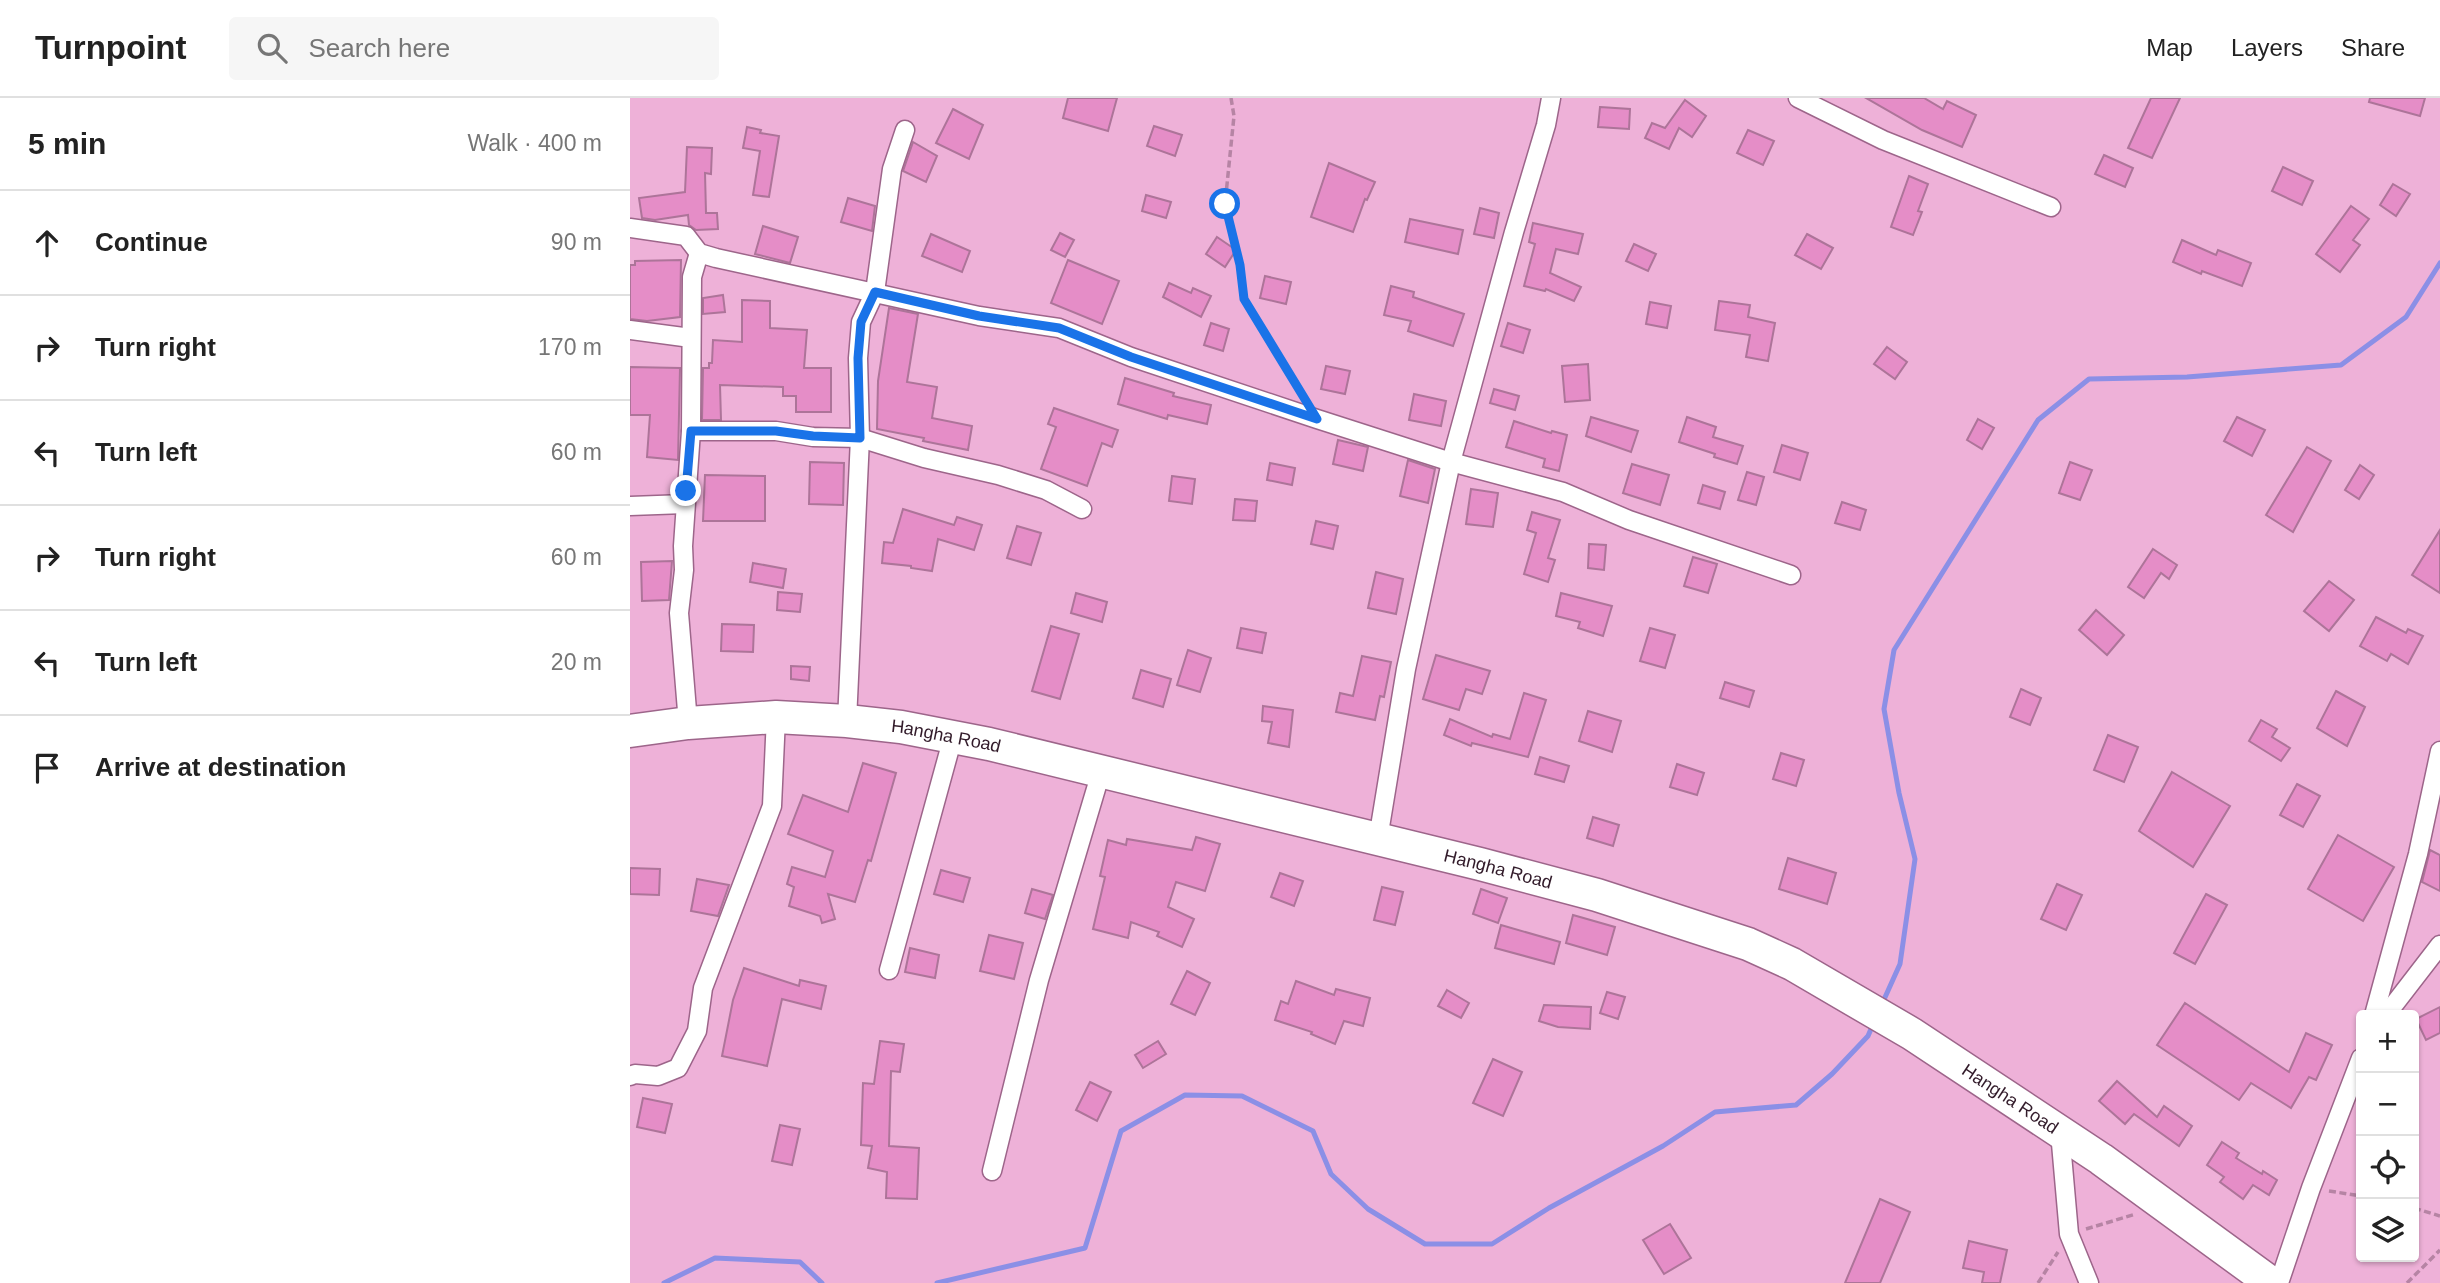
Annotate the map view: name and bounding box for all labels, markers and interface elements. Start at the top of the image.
search box [229,17,719,80]
text: Turnpoint [35,29,187,66]
icon: search [253,29,291,67]
text: Search here [309,33,450,63]
text: Map [2146,34,2193,61]
text: Layers [2231,34,2303,61]
text: Share [2341,34,2405,61]
text: 5 min [28,127,106,160]
text: Walk · 400 m [467,130,602,156]
route start [1209,188,1240,219]
icon: ahead [28,224,66,262]
text: Continue [95,227,208,257]
text: 90 m [551,229,602,255]
icon: right [28,329,66,367]
text: Turn right [95,332,216,362]
text: 170 m [538,334,602,360]
icon: left [28,434,66,472]
text: Turn left [95,437,197,467]
text: 60 m [551,439,602,465]
route end [670,475,701,506]
icon: right [28,539,66,577]
text: Turn right [95,542,216,572]
text: 60 m [551,544,602,570]
icon: left [28,644,66,682]
text: Turn left [95,647,197,677]
text: 20 m [551,649,602,675]
street label: Hangha Road [890,716,1003,757]
icon: arrive [28,749,66,787]
text: Arrive at destination [95,752,346,782]
street label: Hangha Road [1442,846,1554,893]
map controls [2356,1010,2419,1262]
button: + [2356,1010,2419,1073]
street label: Hangha Road [1958,1060,2062,1138]
button: − [2356,1073,2419,1136]
button: locate [2356,1136,2419,1199]
button: layers [2356,1199,2419,1262]

